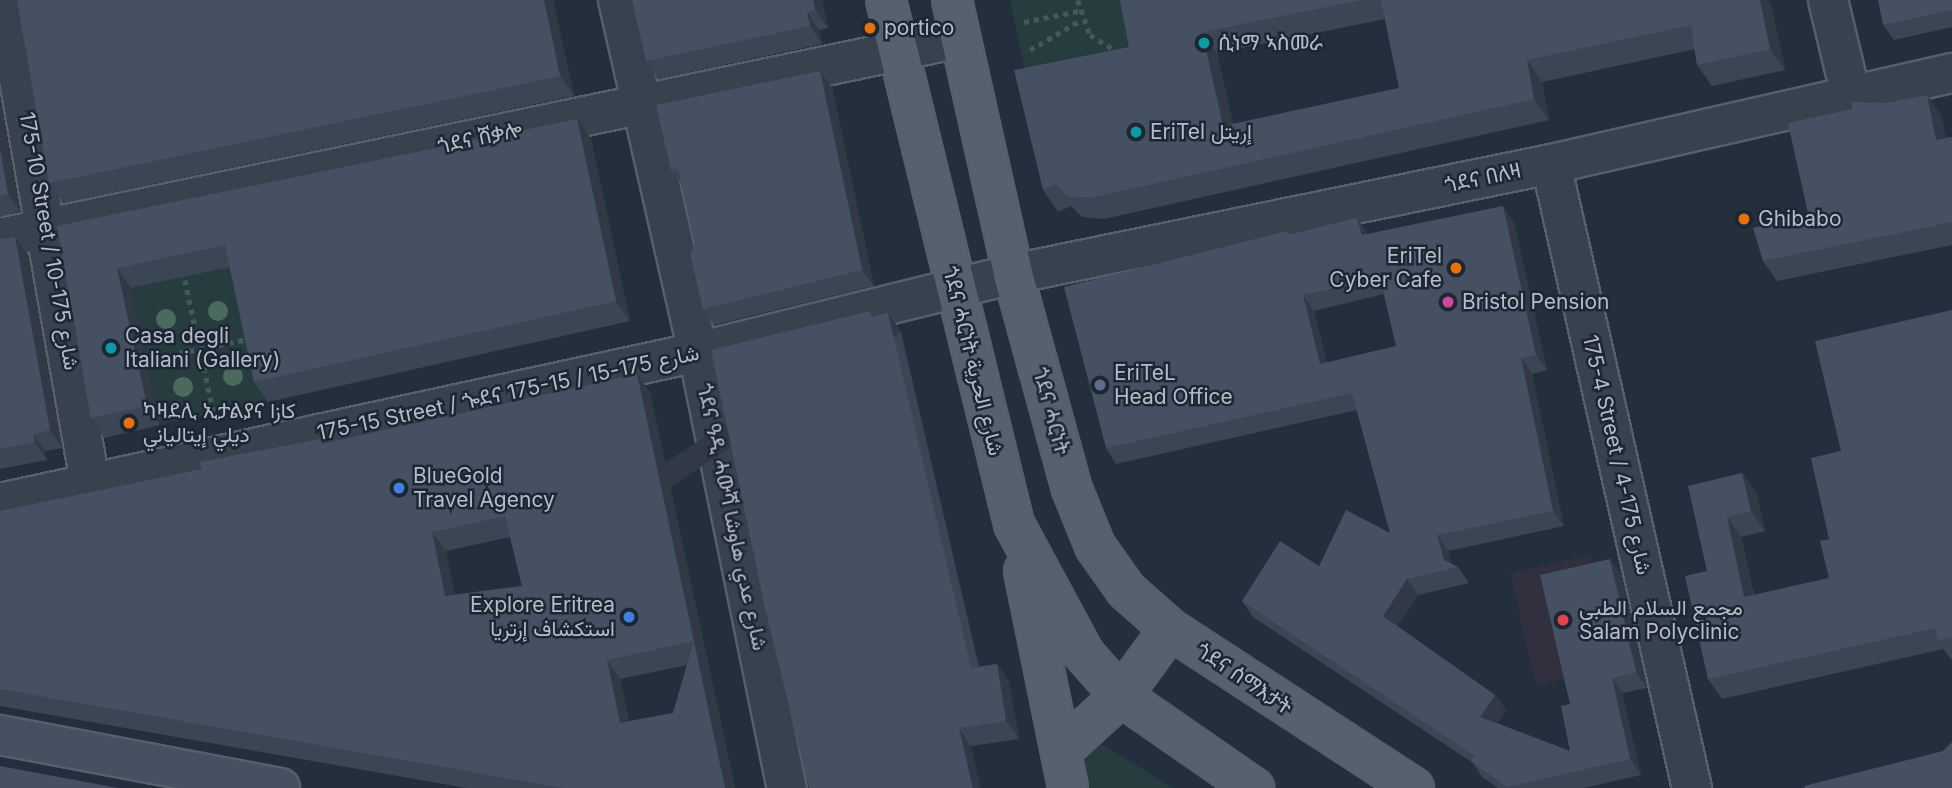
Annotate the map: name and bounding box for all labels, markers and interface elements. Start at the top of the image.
place label: portico [884,15,954,41]
marker: portico [862,20,878,36]
place label: ሲነማ ኣስመራ [1218,30,1323,56]
marker: ሲነማ ኣስመራ [1196,35,1212,51]
street label: 175-10 Street / شارع 175-10 [14,110,84,372]
street label: ጎደና ሸቃሎ [436,117,524,159]
place label: EriTel إريتل [1150,119,1252,145]
marker: EriTel إريتل [1128,124,1144,140]
street label: ጎደና በለዛ [1443,158,1523,198]
place label: Ghibabo [1758,206,1841,232]
marker: Ghibabo [1736,211,1752,227]
place label: EriTel Cyber Cafe [1329,243,1442,293]
marker: EriTel Cyber Cafe [1448,260,1464,276]
street label: ጎደና ሓርነት شارع الحرية [937,264,1009,458]
place label: Bristol Pension [1462,289,1610,315]
marker: Bristol Pension [1440,294,1456,310]
place label: Casa degli Italiani (Gallery) [125,323,280,373]
street label: 175-4 Street / شارع 175-4 [1577,333,1657,577]
marker: Casa degli Italiani (Gallery) [103,340,119,356]
street label: 175-15 Street / ጐደና 175-15 / شارع 175-15 [315,340,701,446]
place label: EriTeL Head Office [1114,360,1233,410]
street label: ጎደና ሓርነት [1027,365,1075,457]
marker: EriTeL Head Office [1092,377,1108,393]
street label: ጎደና ዓዲ ሓውሻ شارع عدي هاوشا [691,381,773,653]
place label: ካዛደሊ ኢታልያና كازا ديلي إيتالياني [143,398,296,448]
marker: ካዛደሊ ኢታልያና كازا ديلي إيتالياني [121,415,137,431]
place label: BlueGold Travel Agency [413,463,555,513]
marker: BlueGold Travel Agency [391,480,407,496]
place label: Explore Eritrea استكشاف إرتريا [470,592,615,642]
place label: مجمع السلام الطبي Salam Polyclinic [1579,595,1743,645]
marker: Explore Eritrea استكشاف إرتريا [621,609,637,625]
marker: مجمع السلام الطبي Salam Polyclinic [1553,610,1573,630]
street label: ጎደና ሰማእታት [1191,638,1297,720]

